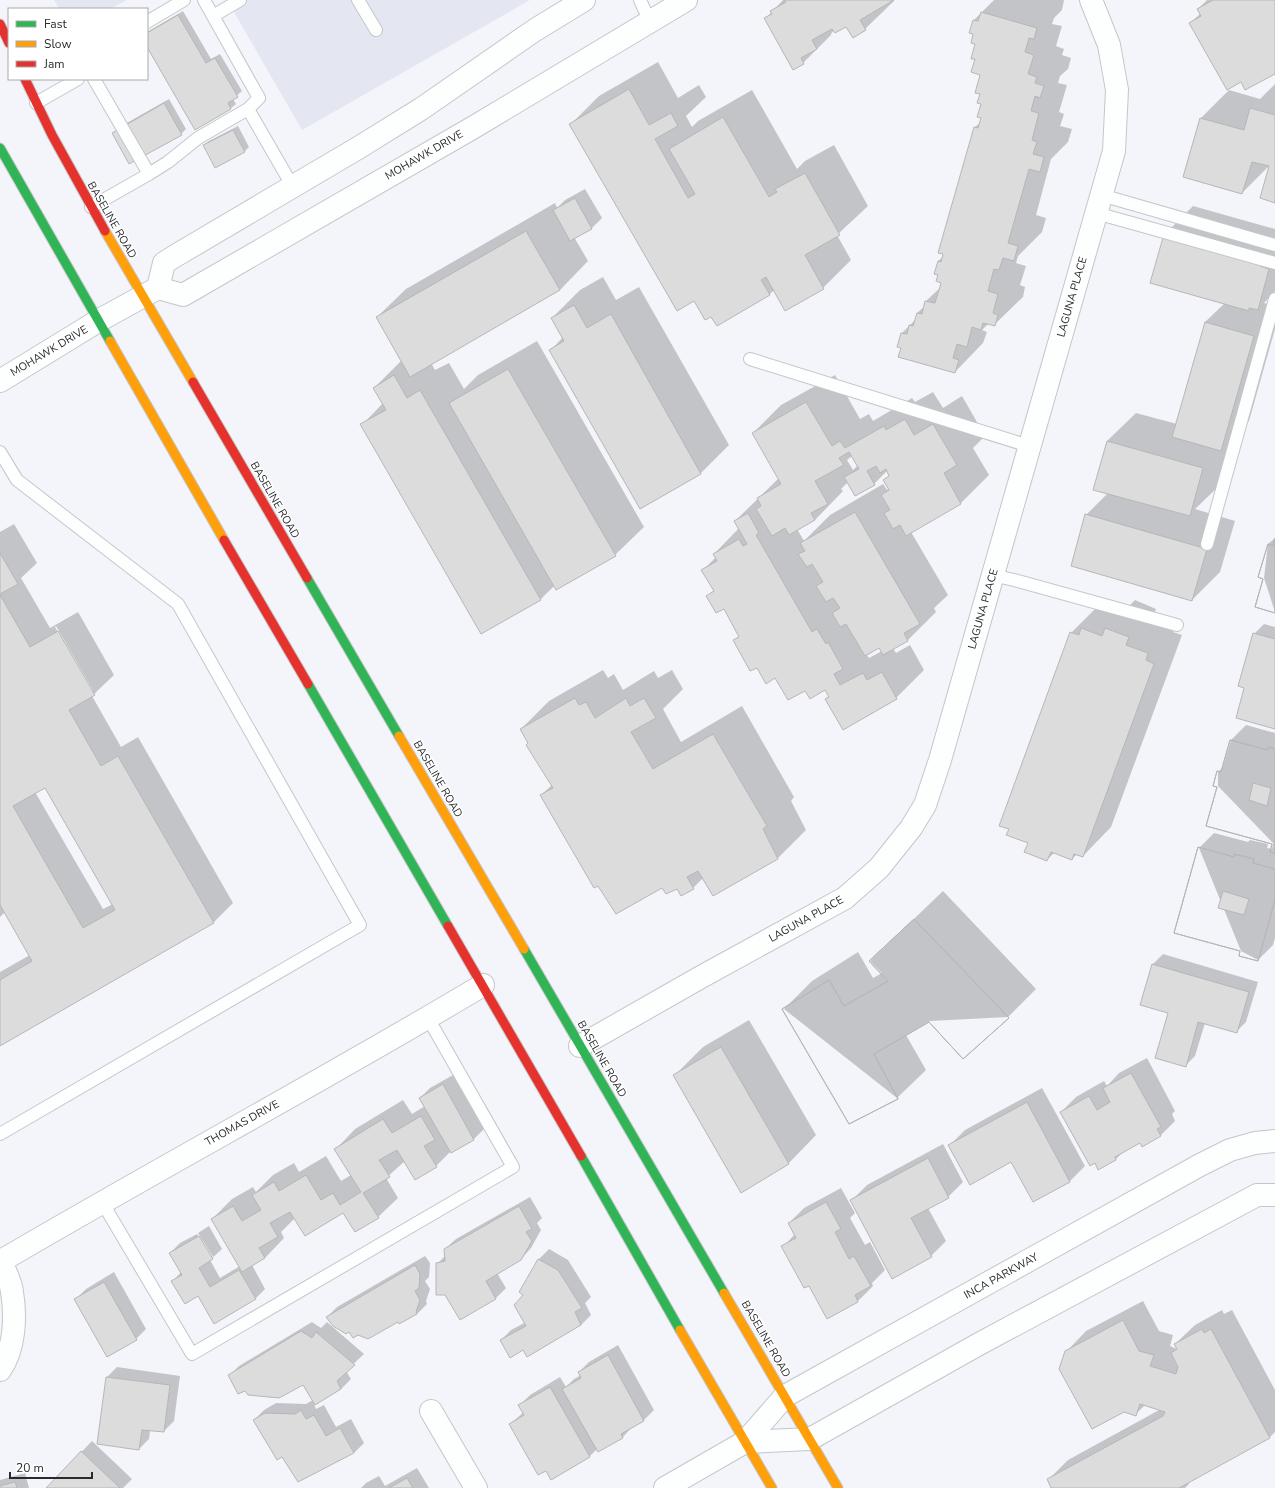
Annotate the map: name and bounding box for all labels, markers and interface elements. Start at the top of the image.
legend [8,8,148,80]
text: Fast [44,16,67,32]
text: Slow [44,36,72,52]
text: Jam [43,56,65,72]
street label: MOHAWK DRIVE [382,127,466,183]
street label: BASELINE ROAD [84,179,140,261]
street label: LAGUNA PLACE [1053,255,1091,339]
street label: MOHAWK DRIVE [8,322,90,380]
street label: BASELINE ROAD [247,459,303,541]
street label: LAGUNA PLACE [964,567,1002,651]
street label: BASELINE ROAD [410,738,466,820]
street label: LAGUNA PLACE [766,892,846,946]
street label: BASELINE ROAD [574,1018,630,1100]
street label: THOMAS DRIVE [202,1096,282,1150]
street label: INCA PARKWAY [961,1249,1041,1303]
street label: BASELINE ROAD [738,1298,794,1380]
scale bar [10,1454,92,1480]
text: 20 m [16,1460,44,1476]

